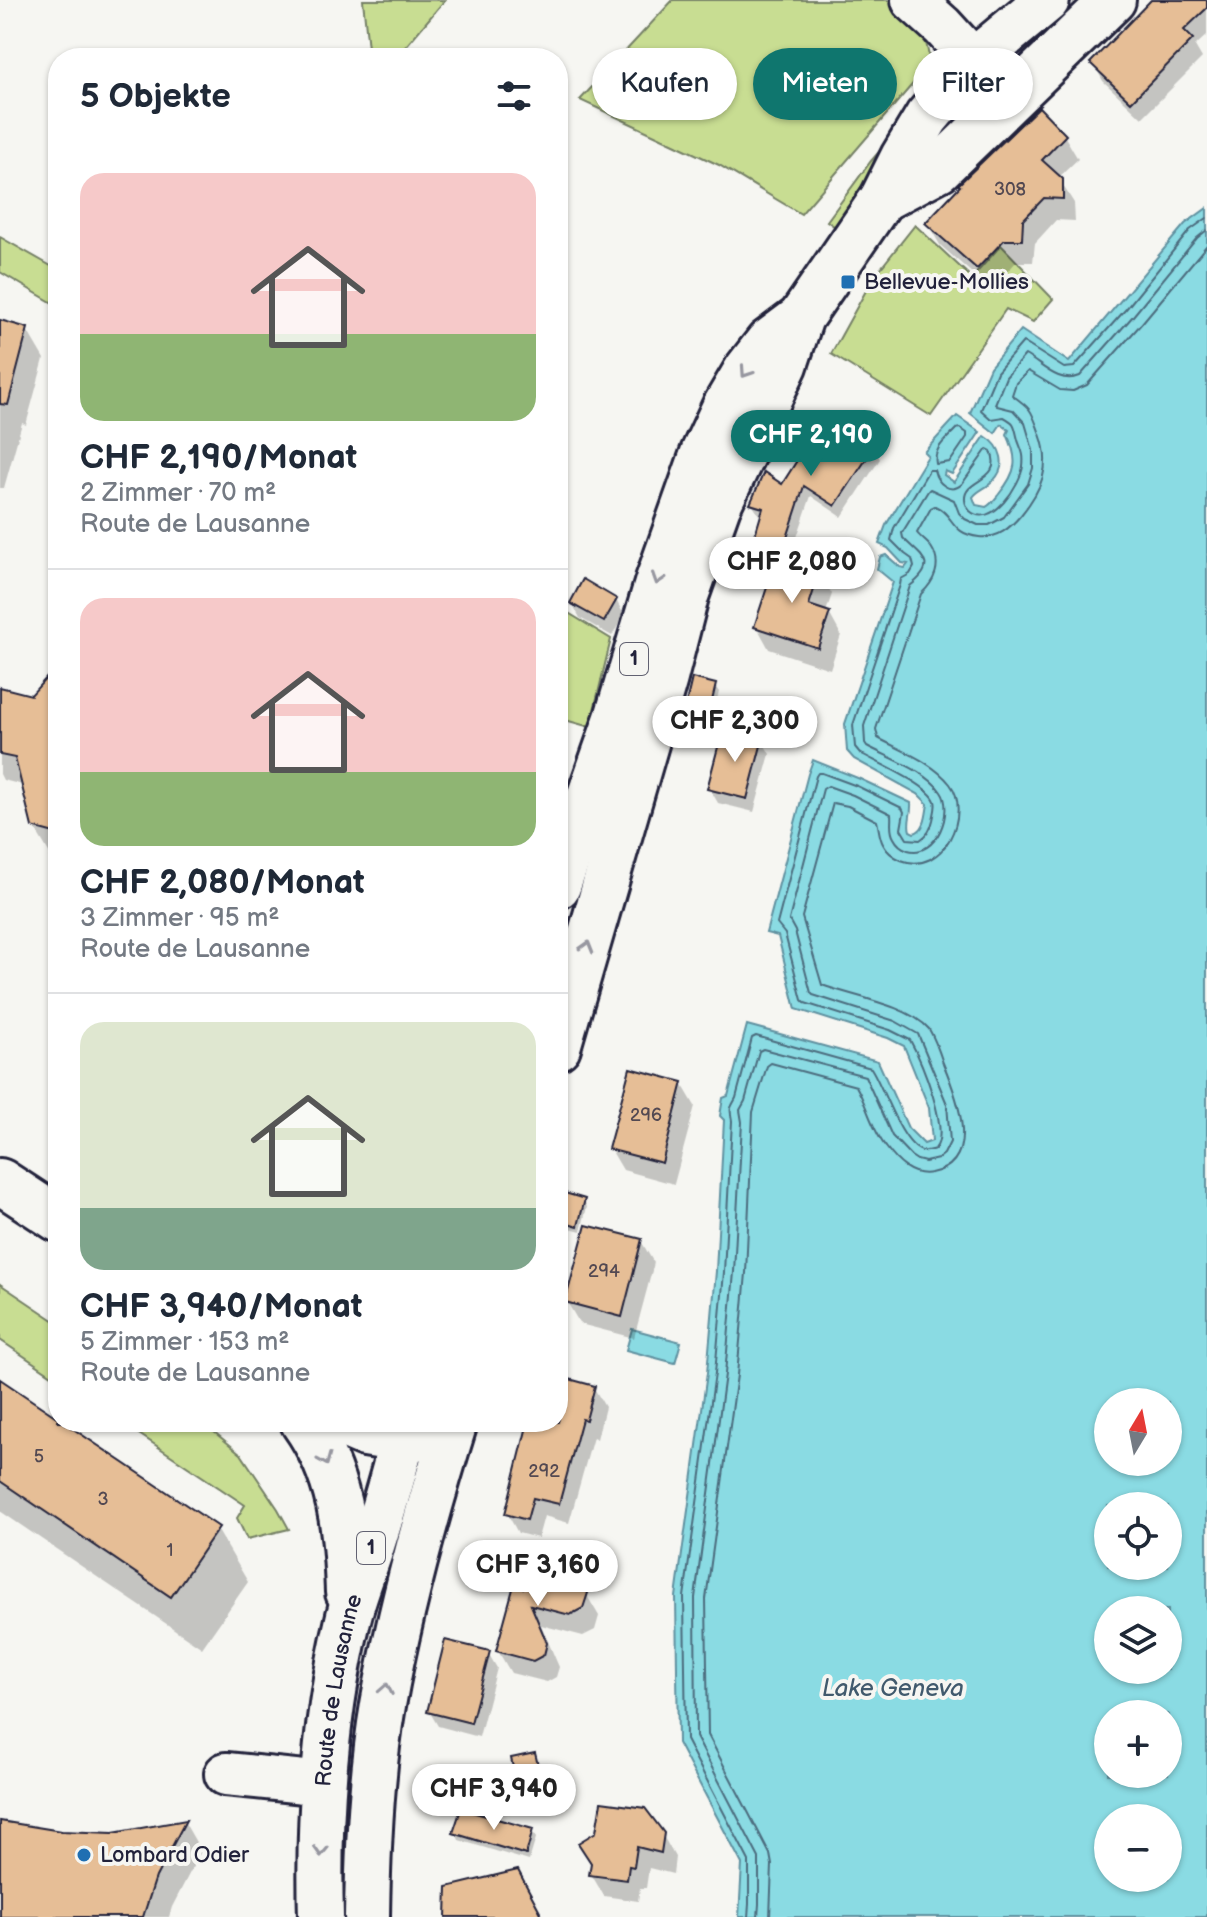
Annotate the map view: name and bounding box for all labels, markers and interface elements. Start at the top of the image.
chip: Kaufen [592,48,737,120]
chip: Mieten [753,48,897,120]
chip: Filter [913,48,1033,120]
icon: filters [492,74,536,118]
text: 5 Objekte [80,76,231,117]
house number: 308 [994,179,1026,200]
icon: home [236,225,380,369]
place label: Bellevue-Mollies [864,269,1029,296]
marker: Bellevue-Mollies [839,273,857,291]
one-way arrow [741,363,756,377]
pin: CHF 2,190 [719,410,903,478]
text: CHF 2,190 [749,420,873,451]
text: CHF 2,190/Monat [80,437,357,478]
text: 2 Zimmer · 70 m² [80,478,276,509]
text: Route de Lausanne [80,509,310,540]
pin: CHF 2,080 [700,537,884,605]
text: CHF 2,080 [727,547,857,578]
one-way arrow [652,571,668,585]
road number: 1 [620,643,648,675]
icon: home [236,650,380,794]
pin: CHF 2,300 [643,696,827,764]
text: CHF 2,300 [670,706,800,737]
text: CHF 2,080/Monat [80,862,365,903]
text: 3 Zimmer · 95 m² [80,903,279,934]
text: Route de Lausanne [80,934,310,965]
one-way arrow [578,941,594,955]
icon: home [236,1074,380,1218]
house number: 296 [630,1105,662,1126]
house number: 294 [588,1261,620,1282]
text: CHF 3,940/Monat [80,1286,362,1327]
text: 5 Zimmer · 153 m² [80,1327,289,1358]
text: Route de Lausanne [80,1358,310,1389]
north arrow [1094,1388,1182,1476]
map controls [1094,1388,1182,1892]
house number: 5 [34,1446,44,1467]
one-way arrow [316,1452,332,1466]
house number: 292 [528,1461,560,1482]
house number: 3 [97,1489,109,1510]
button: locate [1094,1492,1182,1580]
road number: 1 [357,1532,385,1564]
house number: 1 [167,1540,173,1561]
pin: CHF 3,160 [446,1540,630,1608]
text: CHF 3,160 [476,1550,600,1581]
street label: Route de Lausanne [310,1591,368,1788]
button: layers [1094,1596,1182,1684]
water label: Lake Geneva [822,1674,964,1703]
one-way arrow [377,1683,394,1696]
button: + [1094,1700,1182,1788]
pin: CHF 3,940 [402,1764,586,1832]
text: CHF 3,940 [430,1774,558,1805]
button: − [1094,1804,1182,1892]
place label: Lombard Odier [100,1842,250,1869]
one-way arrow [312,1845,329,1858]
marker: Lombard Odier [75,1846,93,1864]

